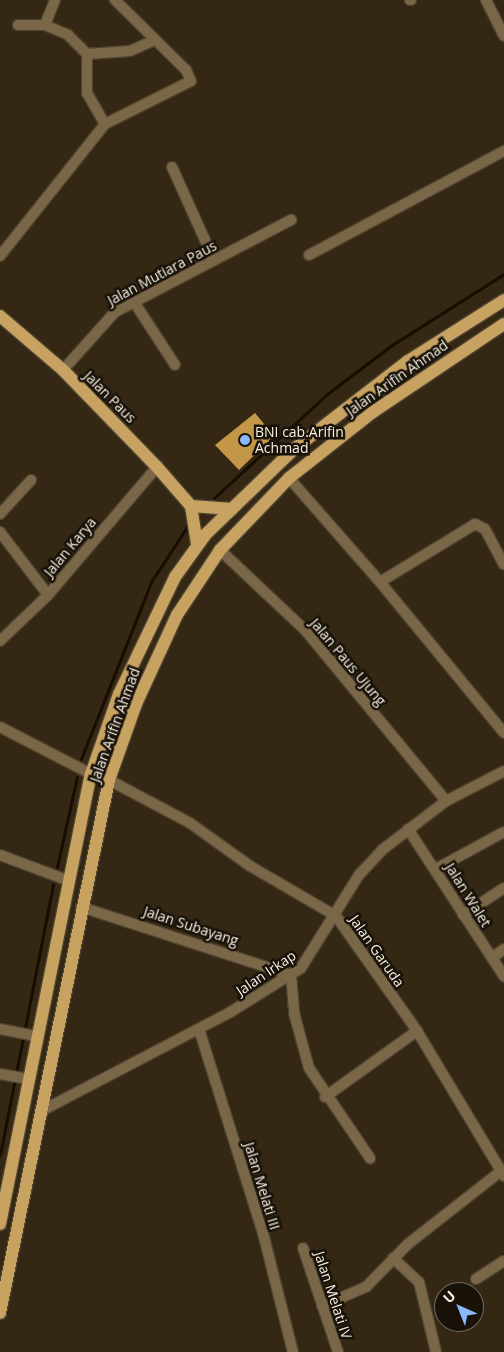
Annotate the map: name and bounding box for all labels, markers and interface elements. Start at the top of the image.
street label: Jalan Mutiara Paus [105,237,219,309]
street label: Jalan Arifin Ahmad [343,337,451,419]
street label: Jalan Paus [81,368,139,426]
place label: BNI cab.Arifin Achmad [255,424,344,457]
marker: BNI cab.Arifin Achmad [239,434,251,446]
street label: Jalan Karya [40,514,100,580]
street label: Jalan Paus Ujung [307,615,389,709]
street label: Jalan Arifin Ahmad [87,666,143,784]
street label: Jalan Walet [442,860,494,930]
street label: Jalan Subayang [141,903,241,949]
street label: Jalan Garuda [346,912,408,990]
street label: Jalan Irkap [233,947,299,999]
street label: Jalan Melati III [241,1140,283,1232]
street label: Jalan Melati IV [311,1249,355,1341]
north arrow [434,1282,484,1332]
text: U [439,1286,459,1307]

